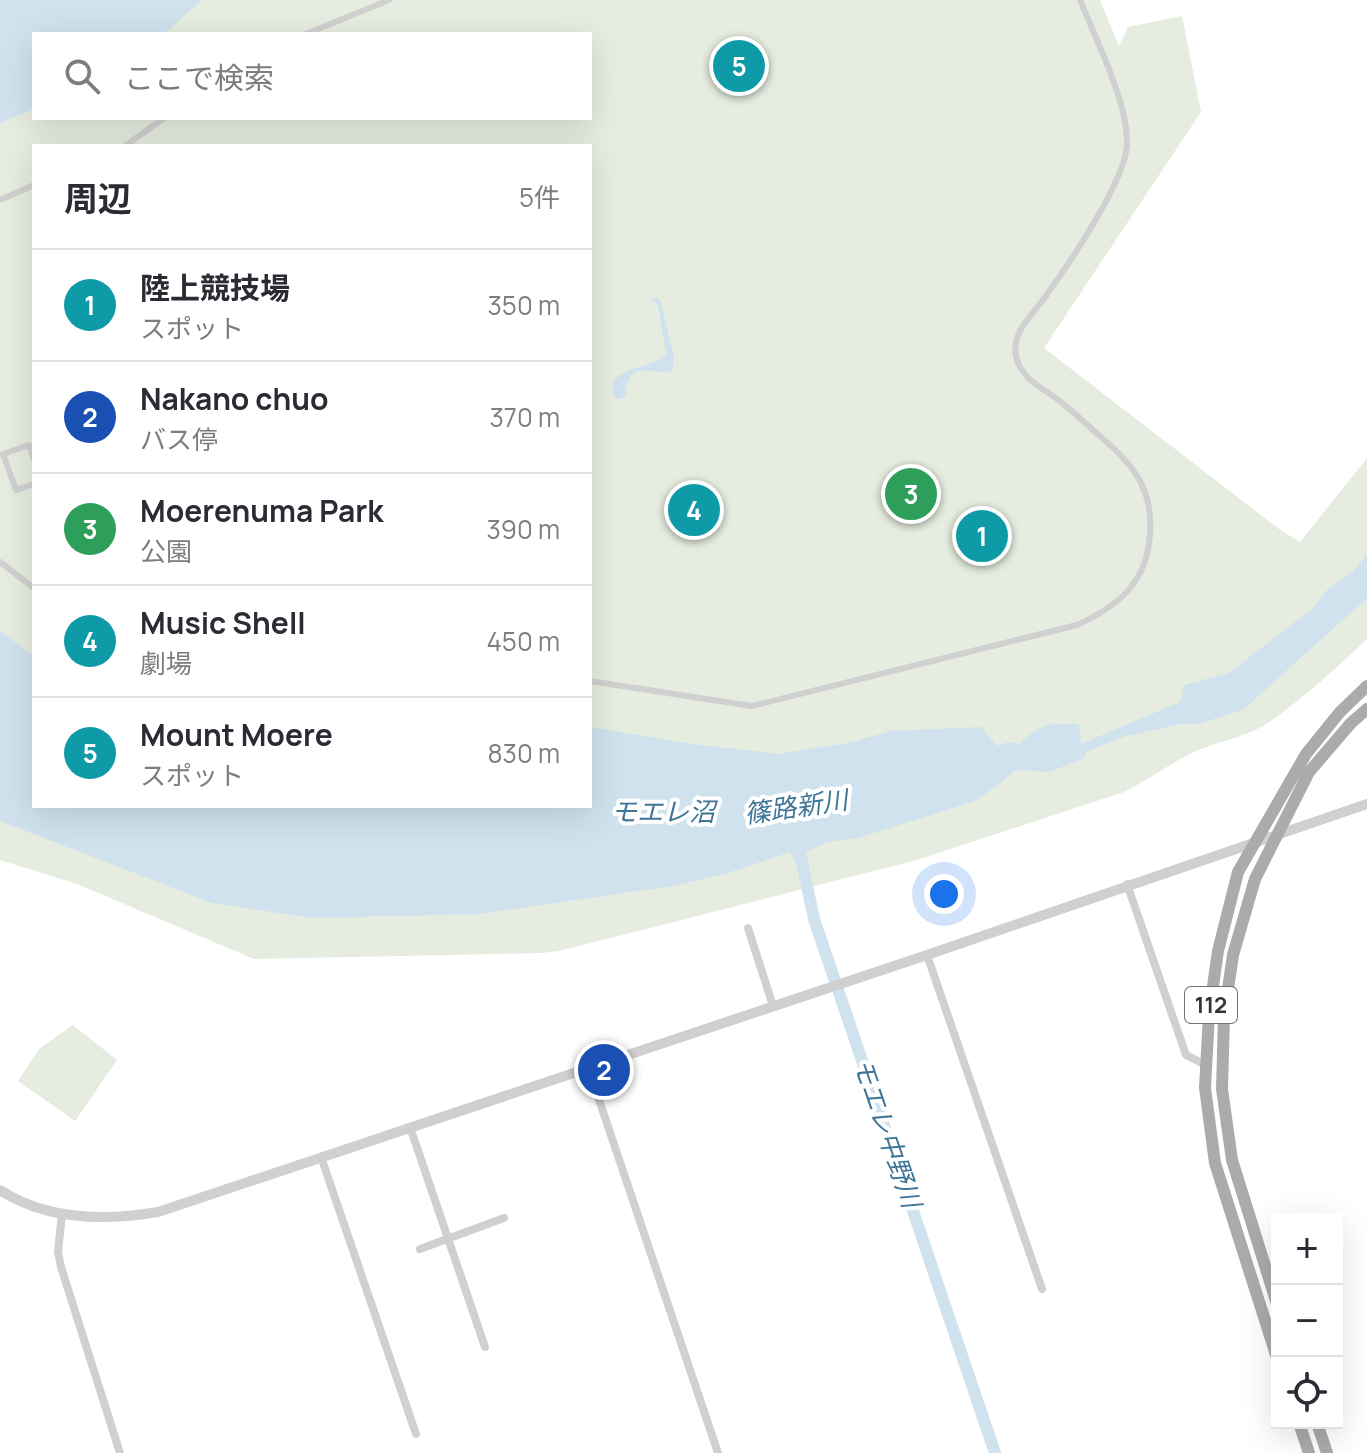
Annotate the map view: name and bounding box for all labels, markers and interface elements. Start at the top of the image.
search box [32,32,592,120]
pin: 5 [713,36,765,96]
icon: search [60,54,104,98]
text: ここで検索 [124,57,274,98]
text: 周辺 [64,175,132,221]
text: 5件 [519,179,560,215]
text: 陸上競技場 [140,267,290,308]
text: 1 [84,287,96,323]
text: 350 m [487,287,560,323]
text: スポット [140,310,244,346]
text: Nakano chuo [140,378,329,419]
text: 2 [82,399,98,435]
text: 370 m [489,399,560,435]
text: バス停 [140,421,218,457]
pin: 3 [885,464,937,524]
pin: 4 [668,480,720,540]
text: Moerenuma Park [140,490,383,531]
pin: 1 [956,506,1008,566]
text: 3 [82,511,98,547]
text: 390 m [486,511,560,547]
text: 公園 [140,533,192,569]
text: Music Shell [140,602,306,643]
text: 4 [82,623,98,659]
text: 450 m [487,623,560,659]
text: 劇場 [140,645,192,681]
text: Mount Moere [140,714,333,755]
text: 5 [82,735,98,771]
text: 830 m [487,735,560,771]
text: スポット [140,757,244,793]
water label: 篠路新川 [742,781,853,831]
water label: モエレ沼 [611,793,719,829]
your location [924,874,964,914]
road number: 112 [1185,987,1237,1023]
pin: 2 [578,1040,630,1100]
water label: モエレ中野川 [846,1053,931,1215]
map controls [1271,1213,1343,1429]
button: + [1271,1213,1343,1285]
button: − [1271,1285,1343,1357]
button: locate [1271,1357,1343,1429]

